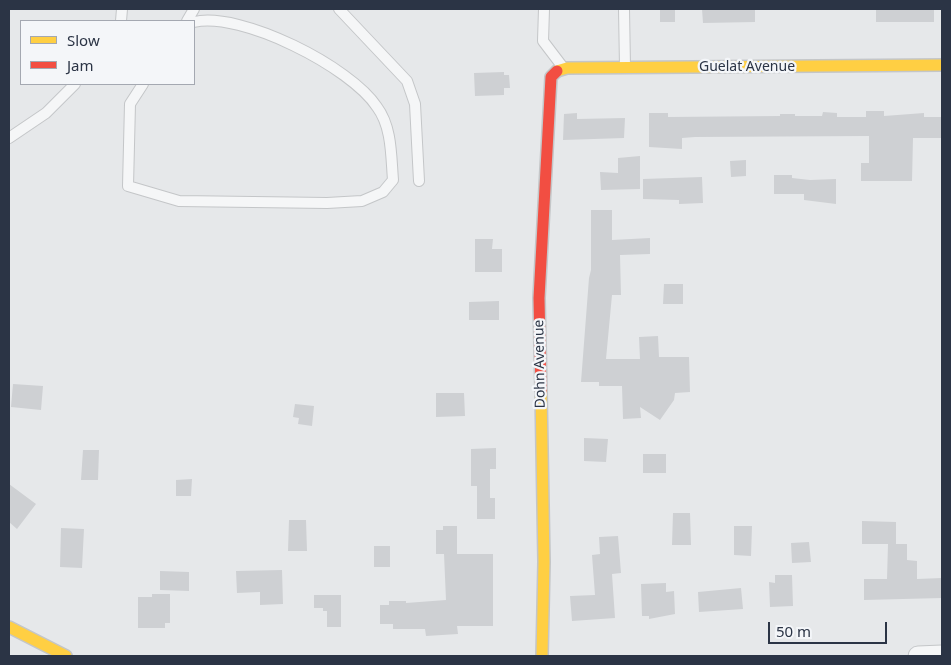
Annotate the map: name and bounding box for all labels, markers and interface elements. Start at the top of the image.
legend [20,20,195,85]
text: Slow [67,30,100,50]
text: Jam [67,55,94,75]
street label: Guelat Avenue [699,59,795,75]
street label: Dohn Avenue [531,319,549,409]
scale bar [771,612,890,644]
text: 50 m [776,621,811,641]

